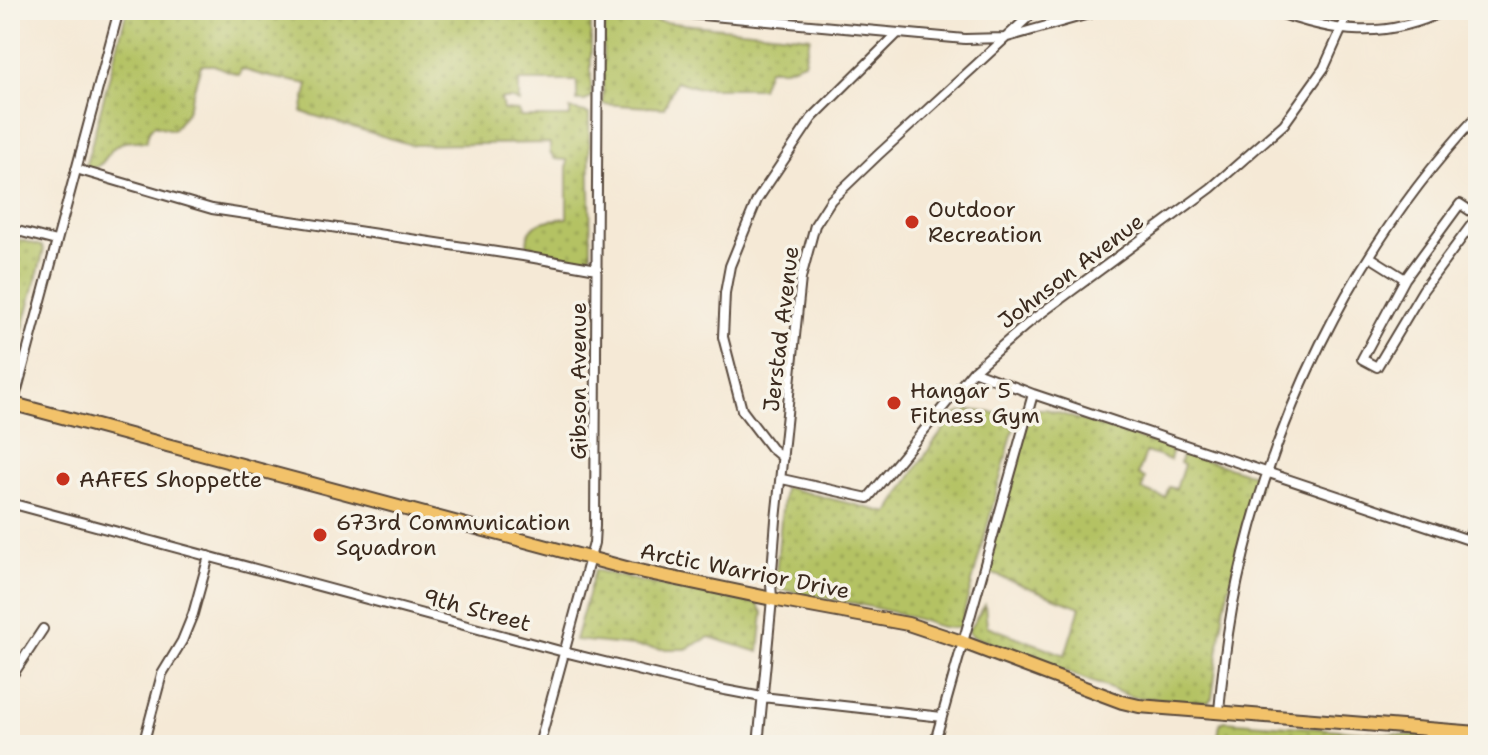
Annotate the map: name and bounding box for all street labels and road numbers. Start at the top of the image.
street label: Johnson Avenue [992,207,1150,335]
street label: Jerstad Avenue [756,245,806,413]
street label: Gibson Avenue [564,302,593,460]
street label: Arctic Warrior Drive [638,536,852,606]
street label: 9th Street [420,582,534,638]

